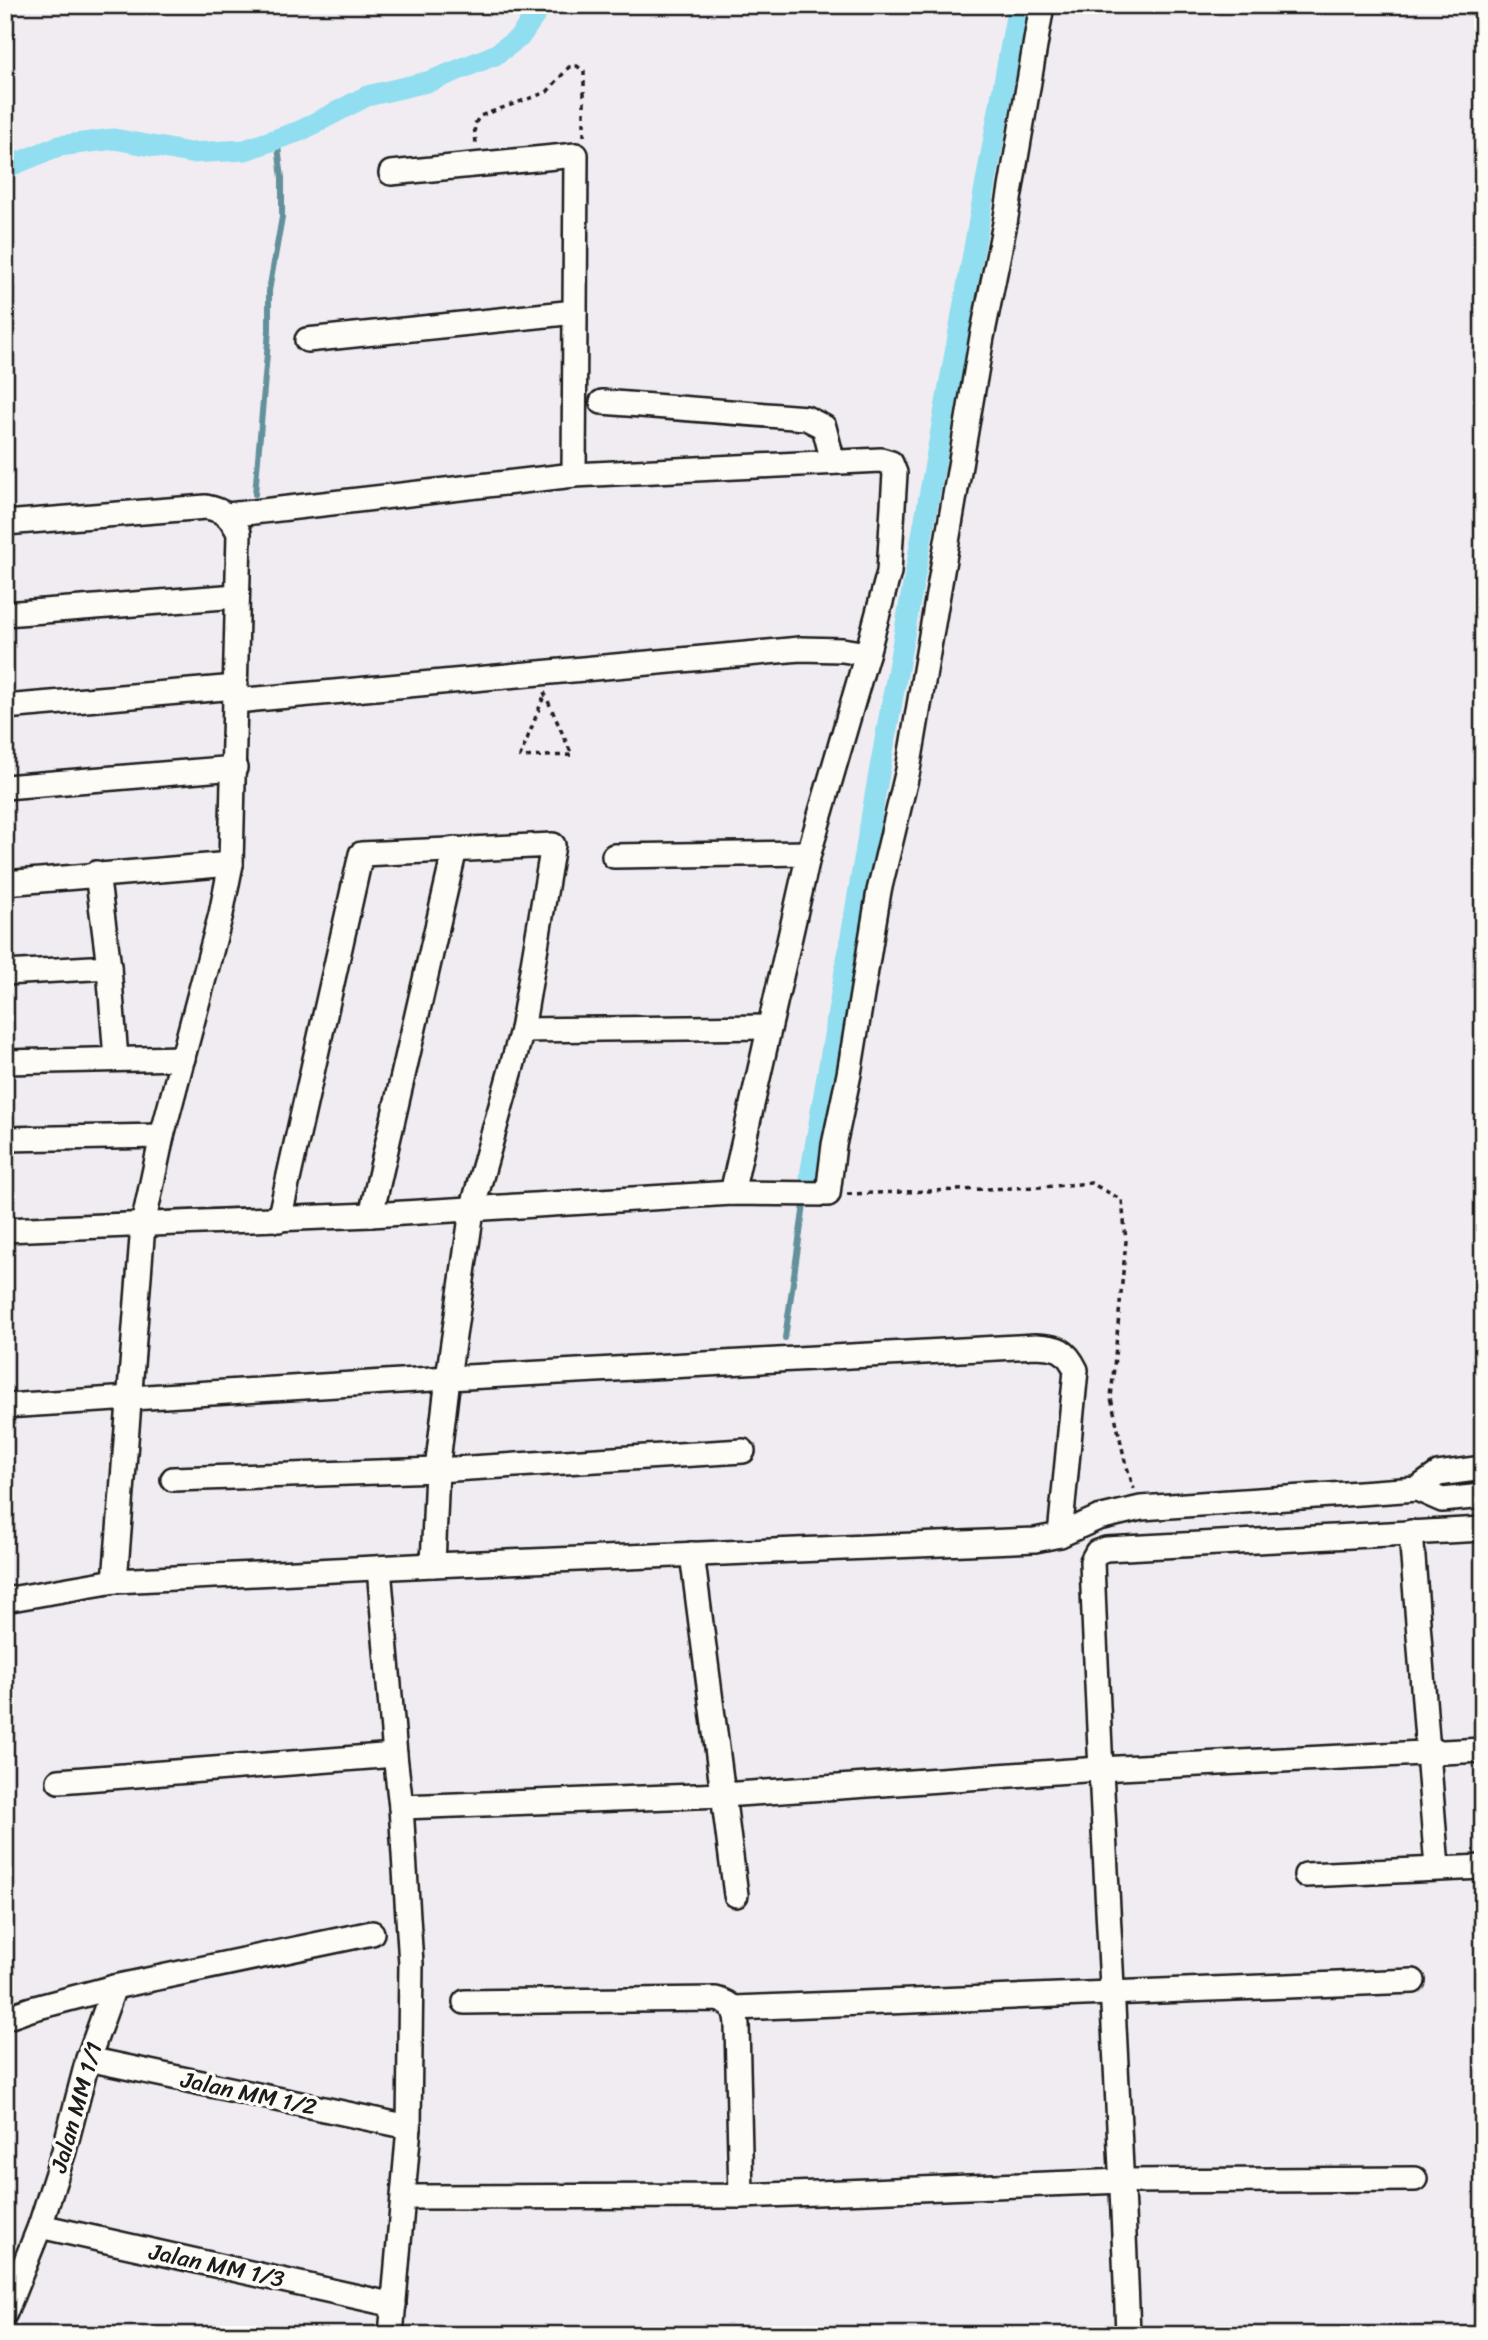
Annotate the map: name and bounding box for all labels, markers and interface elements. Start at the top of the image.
street label: Jalan MM 1/1 [38,2037,115,2178]
street label: Jalan MM 1/2 [176,2059,320,2128]
street label: Jalan MM 1/3 [145,2231,288,2300]

